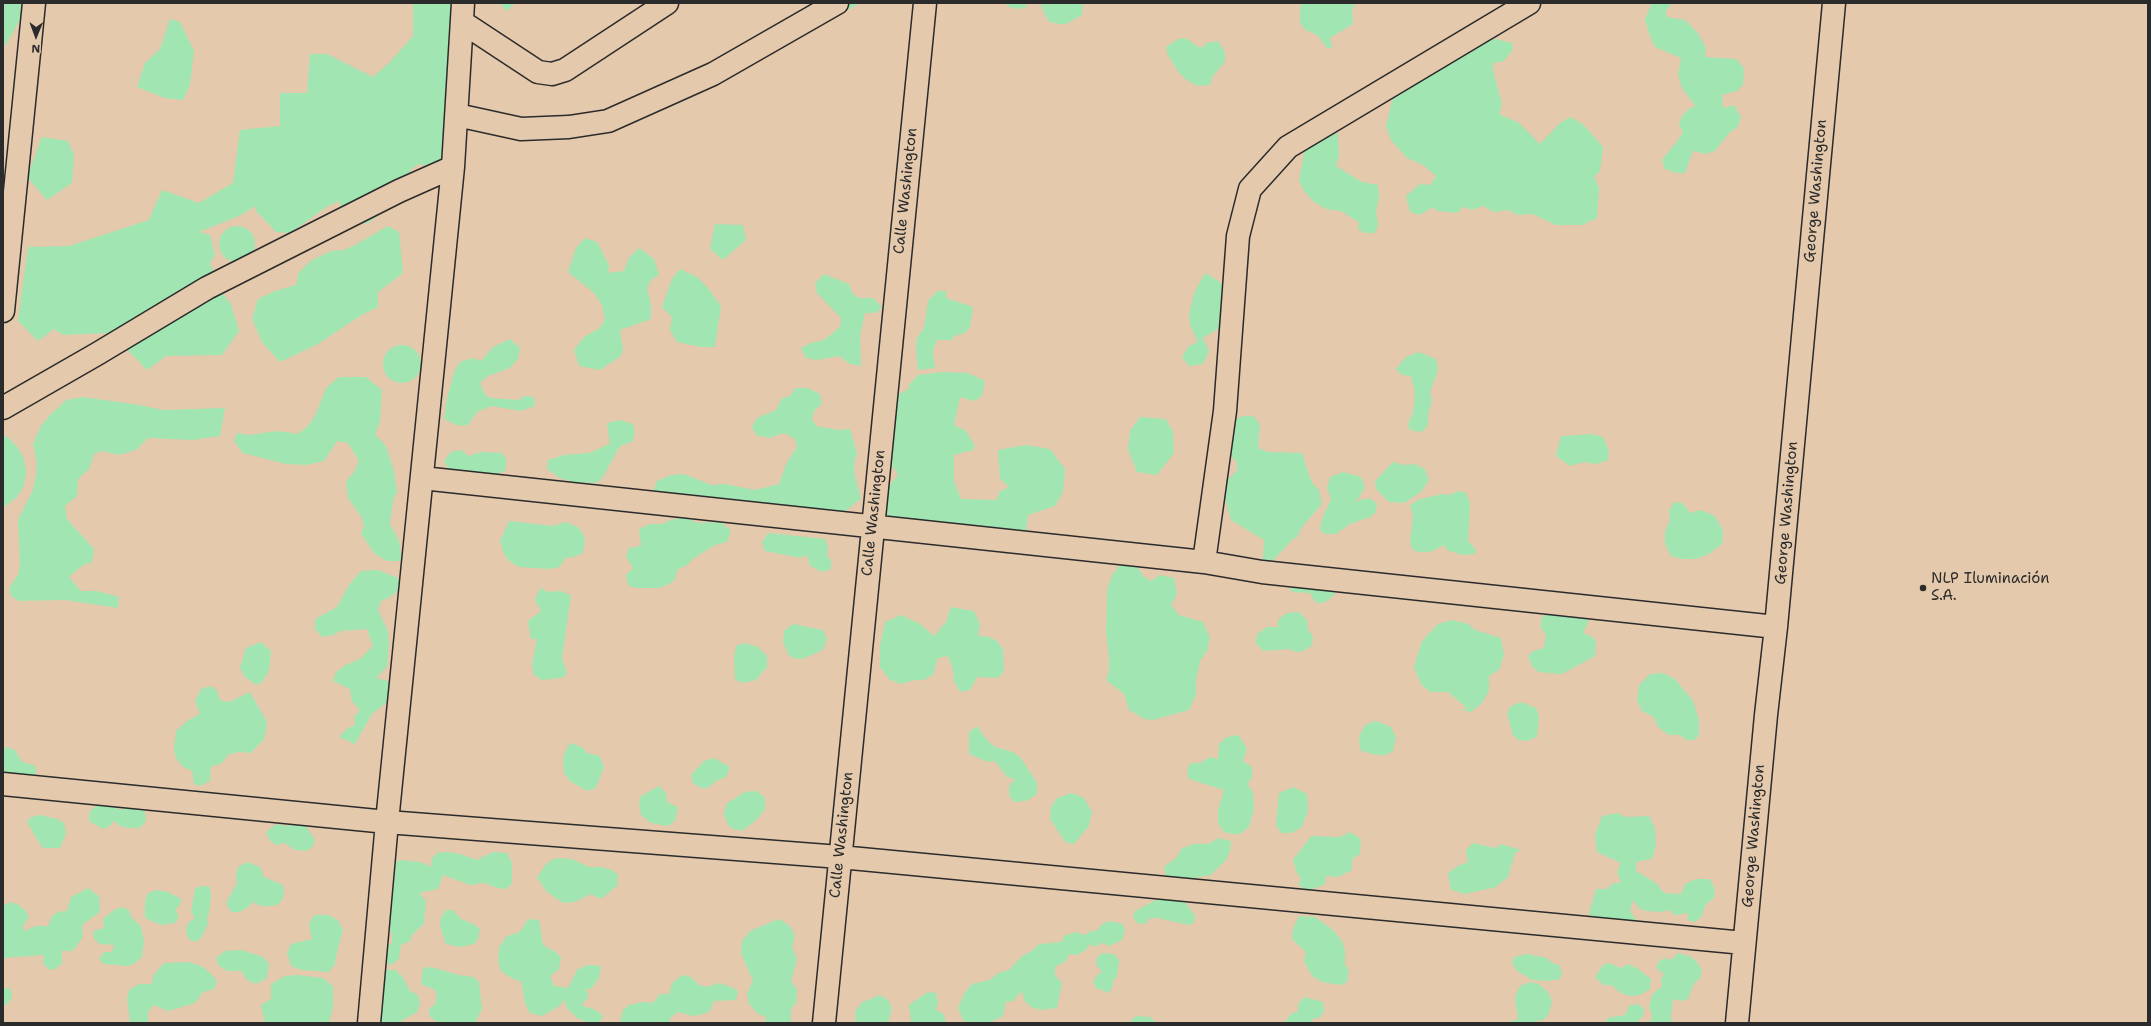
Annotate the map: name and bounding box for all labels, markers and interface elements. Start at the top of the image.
north arrow [16,16,56,56]
text: N [31,41,40,56]
street label: George Washington [1801,119,1831,263]
street label: Calle Washington [890,127,922,255]
street label: George Washington [1772,441,1802,585]
street label: Calle Washington [858,449,890,577]
place label: NLP Iluminación S.A. [1931,570,2050,605]
marker: NLP Iluminación S.A. [1918,583,1928,593]
street label: George Washington [1739,764,1769,908]
street label: Calle Washington [826,771,858,899]

